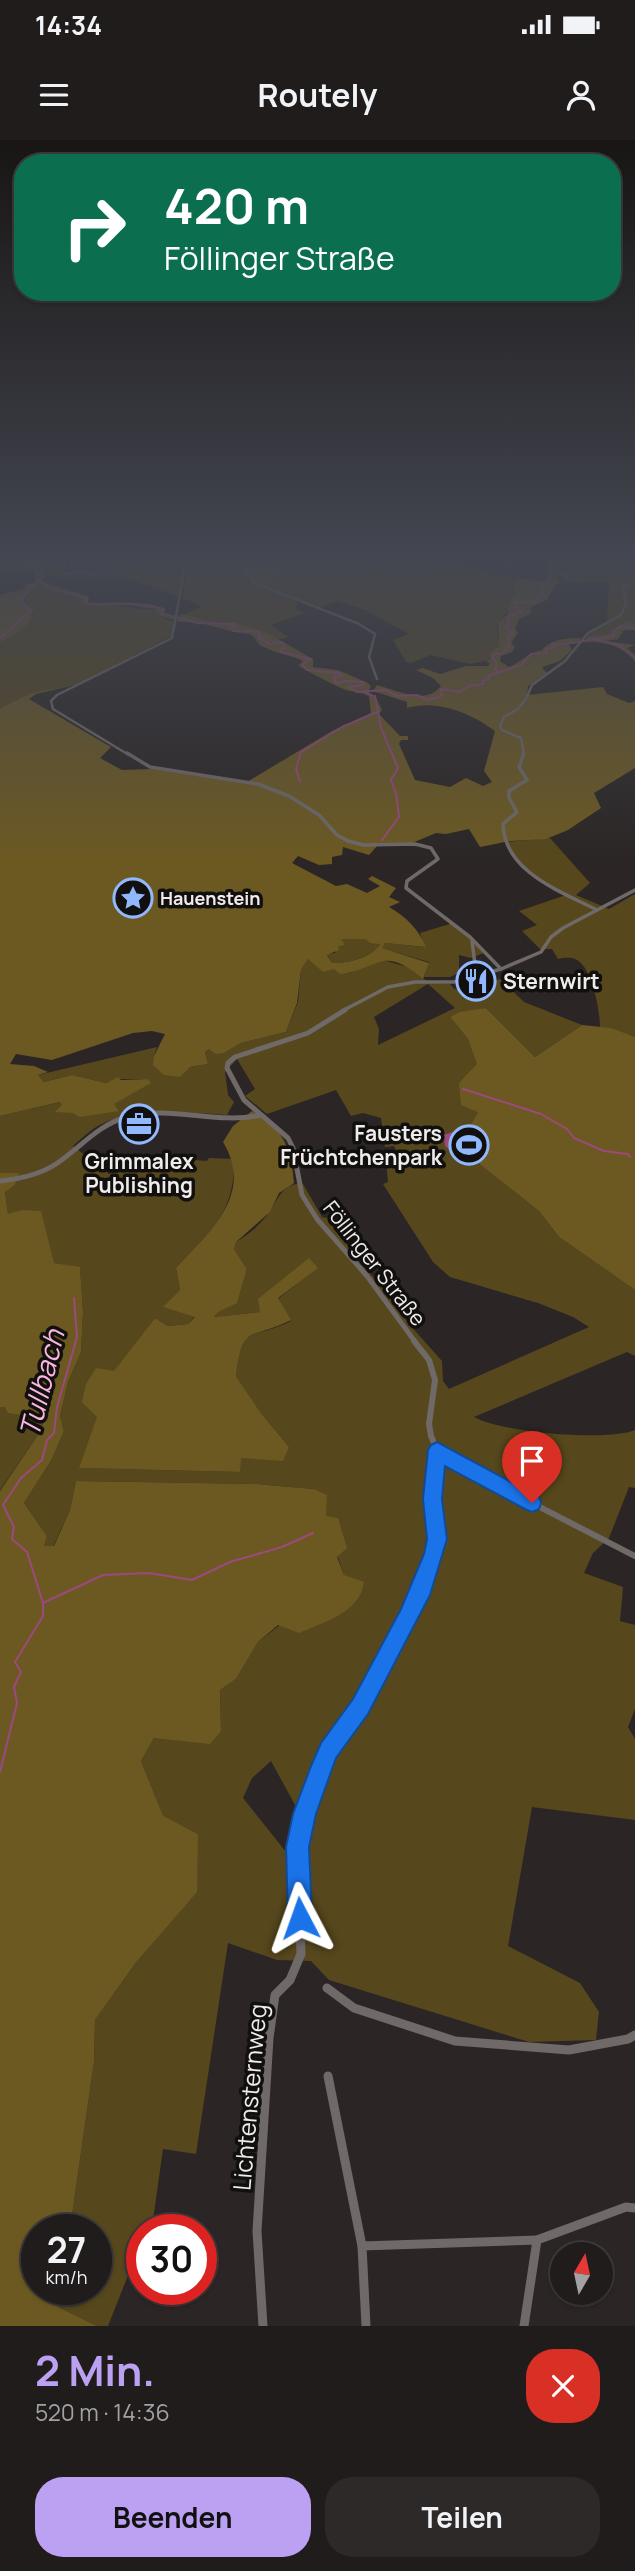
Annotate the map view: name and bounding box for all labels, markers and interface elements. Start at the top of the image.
text: 14:34 [35,7,102,43]
text: Routely [257,73,378,117]
icon: menu [35,76,73,114]
icon: person [562,76,600,114]
text: 420 m [164,172,309,239]
icon: right [49,182,140,273]
text: Föllinger Straße [164,236,395,280]
place icon: Hauenstein [112,877,154,919]
place label: Hauenstein [160,886,261,910]
restaurant icon: Sternwirt [455,960,497,1002]
place label: Sternwirt [503,967,600,995]
office icon: Grimmalex Publishing [118,1103,160,1145]
place label: Fausters Früchtchenpark [280,1119,443,1171]
sports icon: Fausters Früchtchenpark [448,1124,490,1166]
place label: Grimmalex Publishing [84,1147,194,1199]
street label: Föllinger Straße [317,1195,433,1331]
water label: Tullbach [9,1324,73,1441]
pin [502,1431,562,1503]
icon: arrive [513,1442,551,1480]
position arrow [263,1881,337,1955]
street label: Lichtensternweg [224,2002,274,2192]
speed limit sign: 30 [126,2214,217,2305]
text: 27 [47,2226,86,2274]
north arrow [550,2242,612,2305]
map controls [550,2242,613,2305]
text: km/h [46,2265,87,2289]
text: 2 Min. [35,2341,155,2399]
button: close [526,2349,600,2423]
text: 520 m · 14:36 [35,2396,170,2428]
button: Beenden [35,2477,311,2557]
button: Teilen [325,2477,600,2557]

